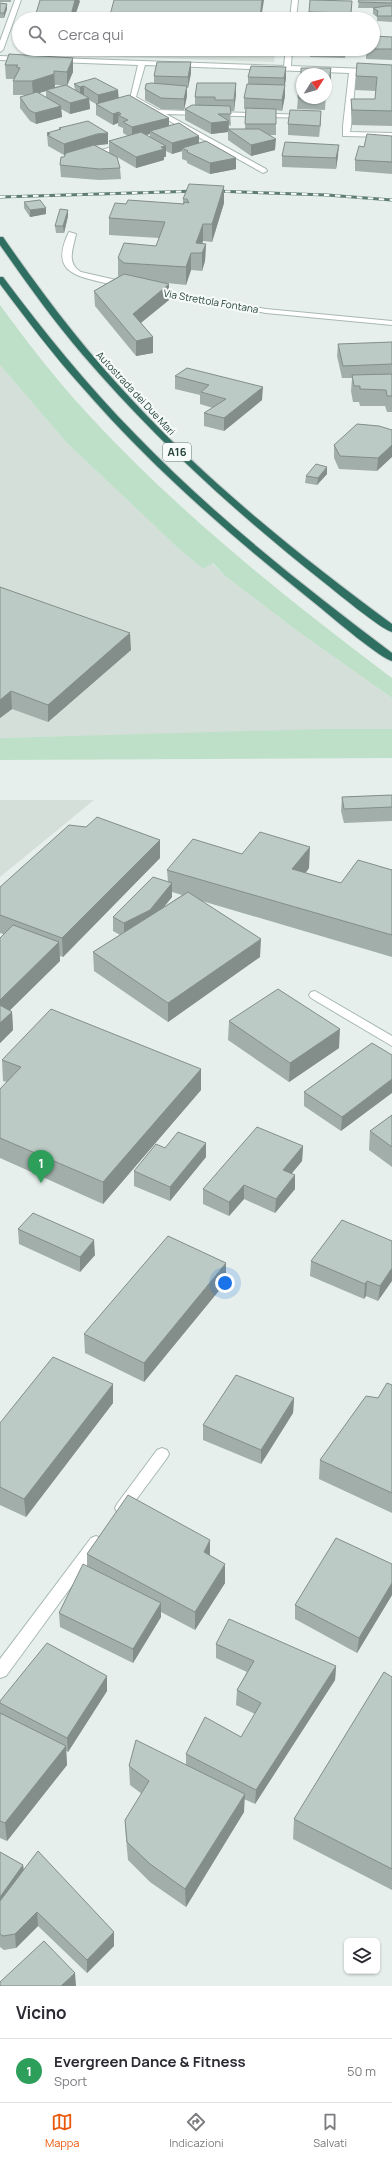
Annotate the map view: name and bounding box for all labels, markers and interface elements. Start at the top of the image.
search box [12,12,380,56]
icon: search [26,23,48,45]
text: Cerca qui [58,24,124,45]
north arrow [296,68,332,104]
street label: Via Strettola Fontana [162,286,260,316]
street label: Autostrada dei Due Mari [93,348,179,438]
road number: A16 [163,443,191,461]
pin: 1 [28,1150,54,1183]
your location [215,1273,235,1293]
map controls [344,1938,380,1974]
button: layers [344,1938,380,1974]
text: Vicino [16,2001,67,2024]
text: Evergreen Dance & Fitness [54,2051,246,2072]
text: 1 [26,2062,32,2080]
text: 50 m [347,2062,376,2080]
text: Sport [54,2072,87,2090]
tab: Mappa [45,2111,79,2150]
tab: Indicazioni [169,2111,224,2150]
tab: Salvati [313,2111,347,2150]

